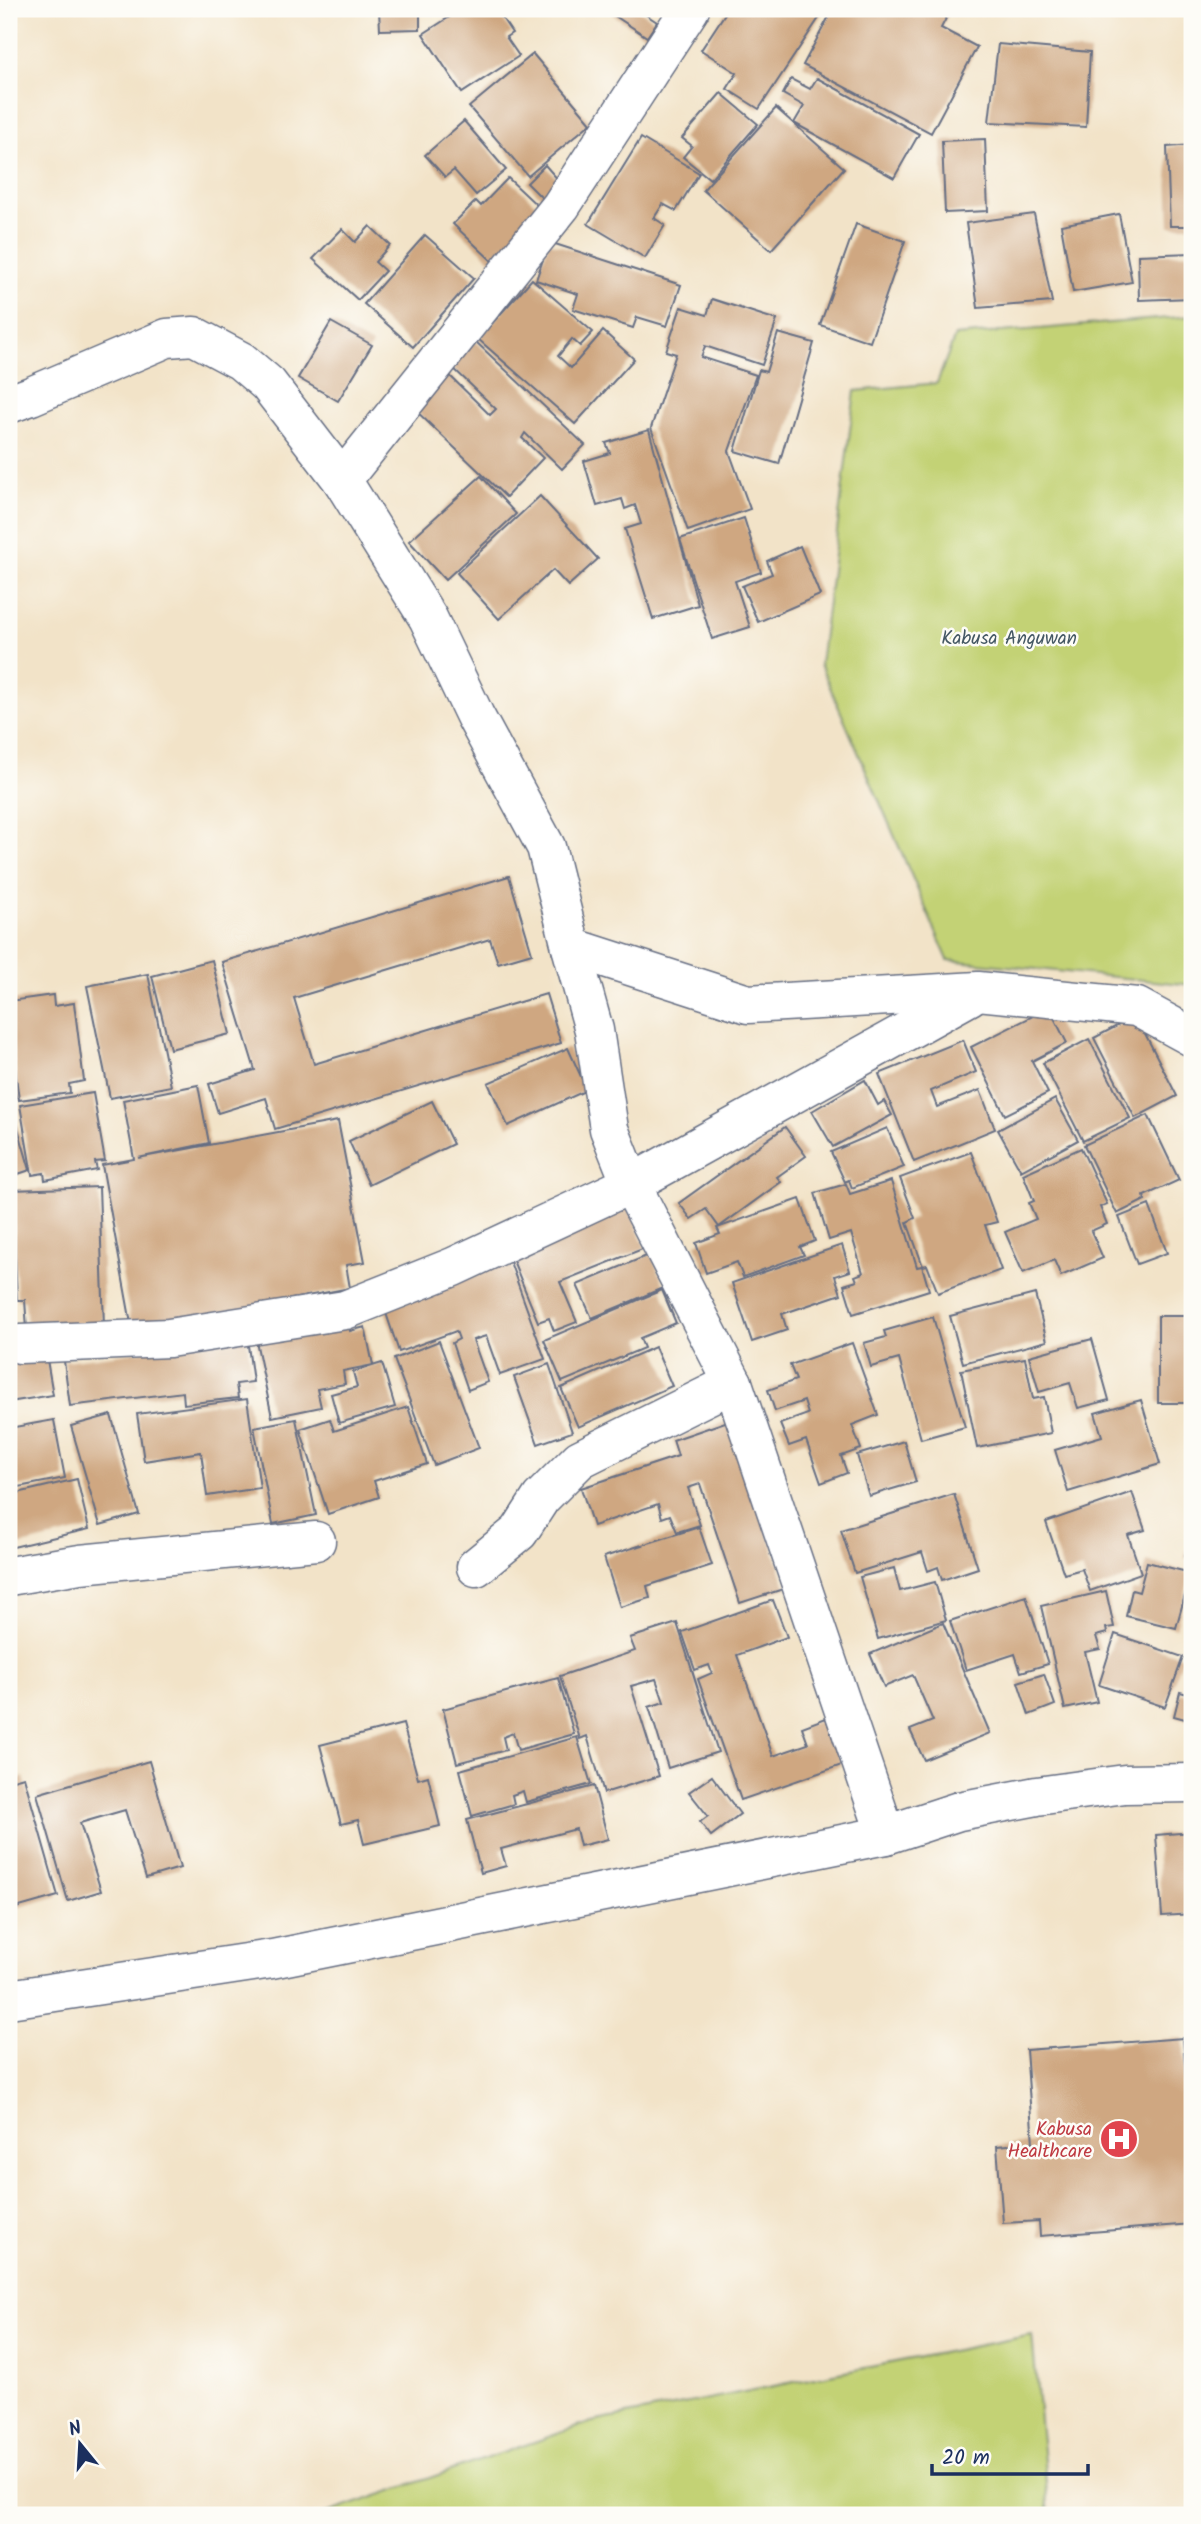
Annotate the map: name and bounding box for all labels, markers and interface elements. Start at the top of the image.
park label: Kabusa Anguwan [941,624,1077,654]
place label: Kabusa Healthcare [1007,2115,1092,2167]
hospital icon: Kabusa Healthcare [1098,2118,1140,2160]
north arrow [46,2408,116,2478]
text: N [65,2414,86,2446]
scale bar [932,2433,1087,2477]
text: 20 m [942,2442,990,2475]

